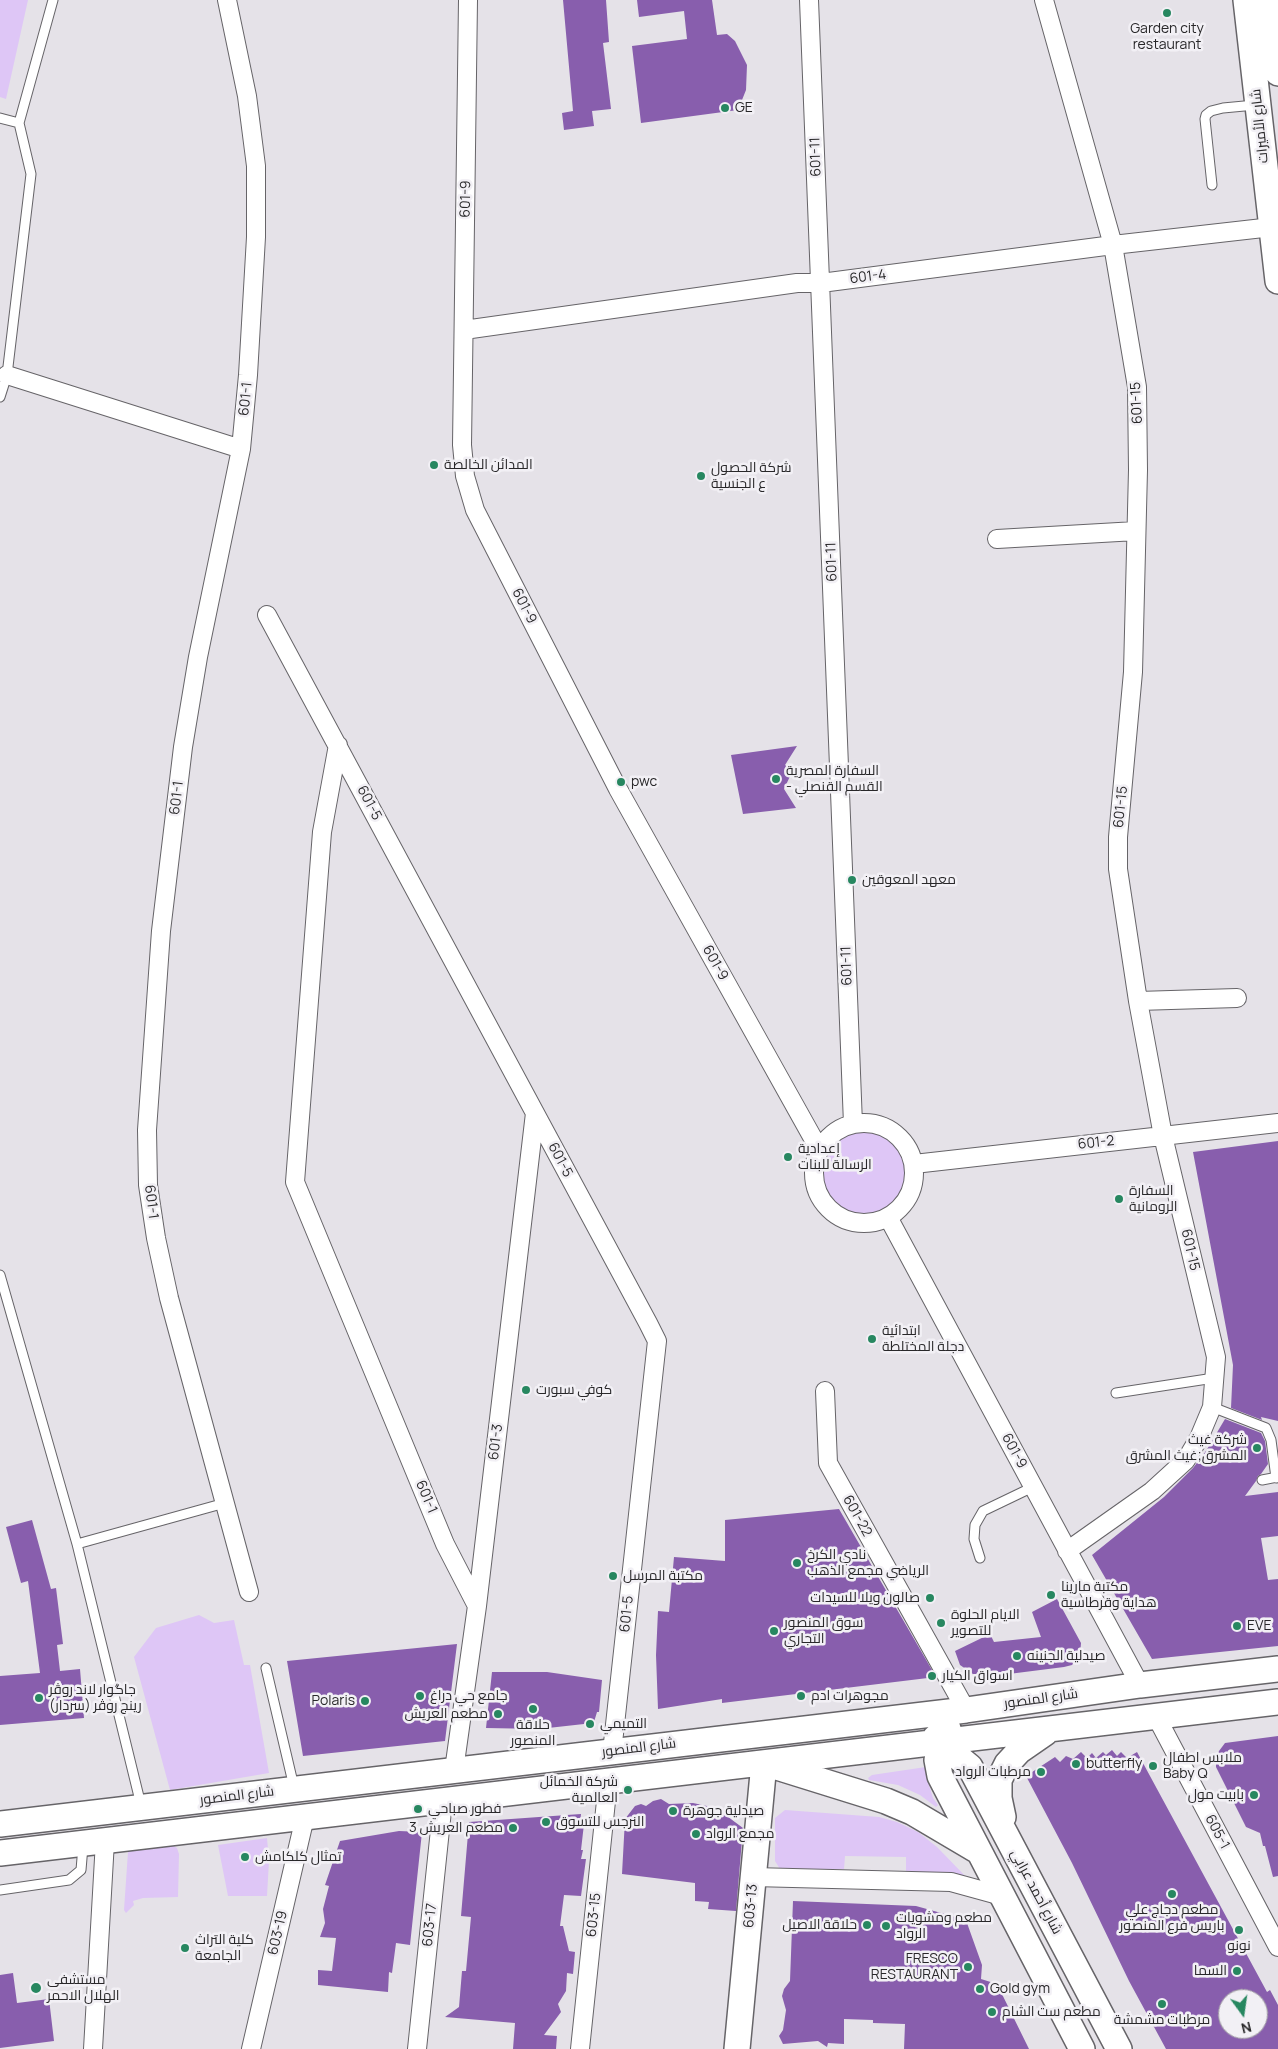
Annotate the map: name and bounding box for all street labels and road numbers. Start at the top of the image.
street label: شارع الأميرات [1248,88,1272,164]
street label: 601-11 [807,137,825,177]
street label: 601-9 [457,180,475,218]
street label: 601-4 [849,266,887,288]
street label: 601-1 [236,381,256,417]
street label: 601-15 [1128,382,1146,424]
street label: 601-11 [823,542,841,582]
street label: 601-9 [508,586,540,626]
street label: 601-1 [167,780,187,816]
street label: 601-5 [353,783,385,823]
street label: 601-15 [1110,785,1132,829]
street label: 601-9 [699,943,731,983]
street label: 601-11 [838,946,856,986]
street label: 601-2 [1077,1133,1115,1153]
street label: 601-5 [544,1140,576,1180]
street label: 601-1 [141,1184,161,1220]
street label: 601-15 [1177,1228,1203,1272]
street label: 601-3 [485,1423,507,1461]
street label: 601-9 [998,1431,1030,1471]
street label: 601-1 [412,1478,440,1516]
street label: 601-22 [839,1492,875,1540]
street label: 601-5 [617,1595,637,1633]
street label: شارع المنصور [1003,1685,1079,1713]
street label: شارع المنصور [601,1735,677,1761]
street label: شارع المنصور [199,1783,275,1809]
street label: 605-1 [1201,1812,1233,1852]
street label: شارع أحمد عرابي [1007,1847,1065,1937]
street label: 603-13 [741,1883,761,1929]
street label: 603-15 [583,1892,605,1938]
street label: 603-17 [419,1903,441,1947]
street label: 603-19 [265,1909,291,1957]

